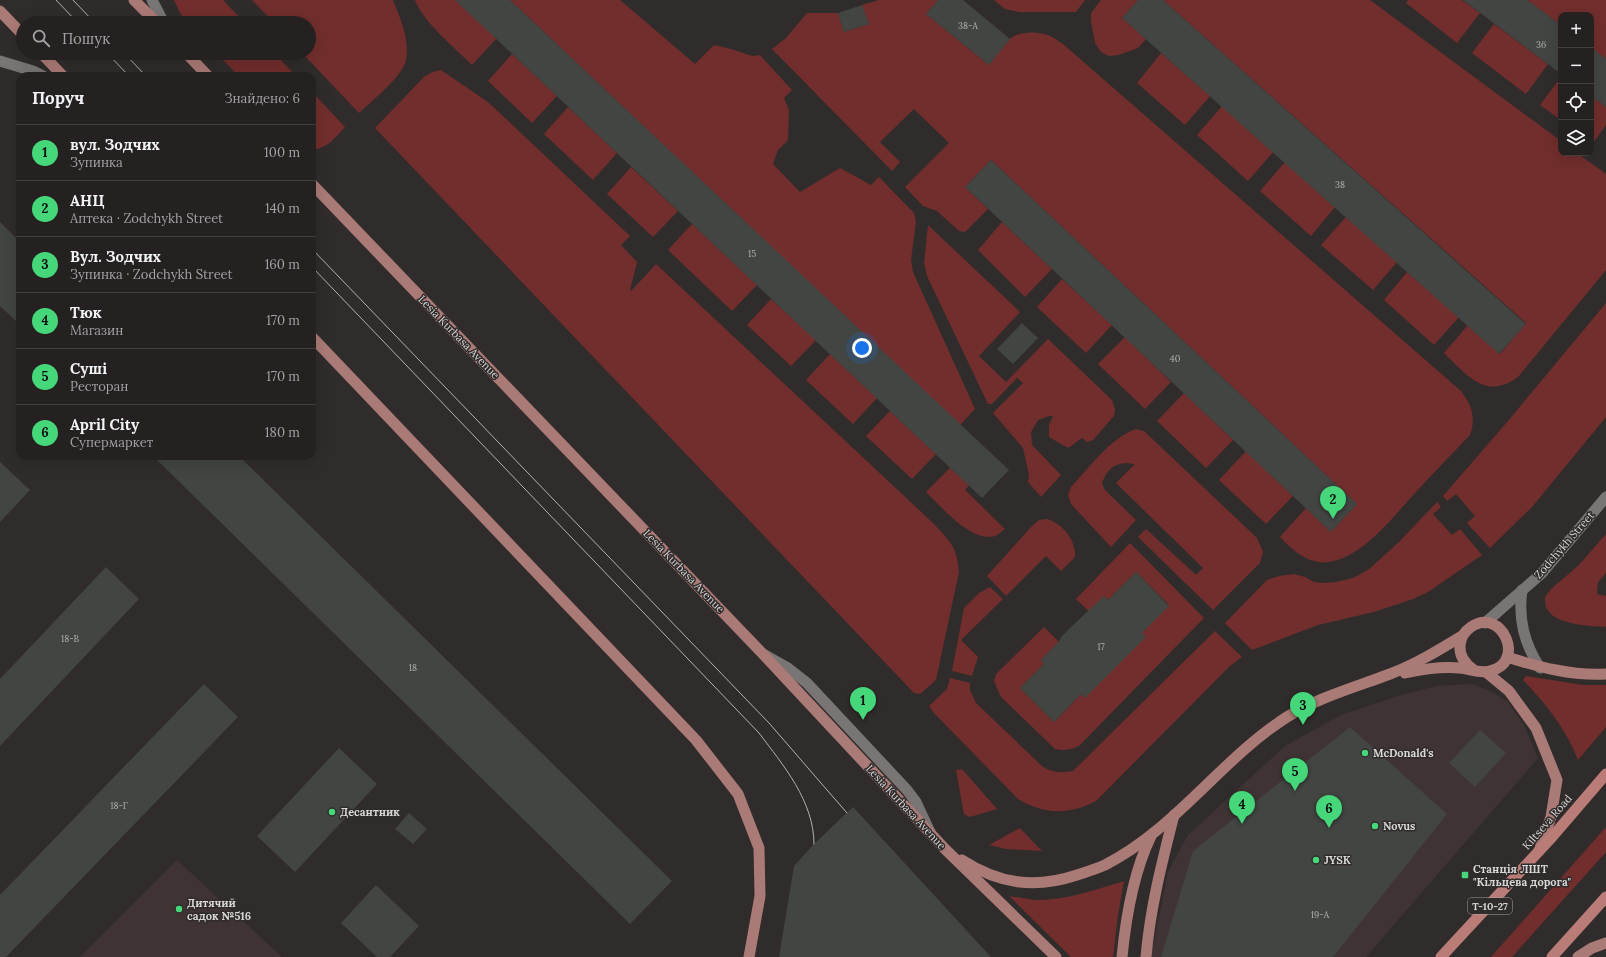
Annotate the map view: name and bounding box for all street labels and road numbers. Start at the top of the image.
street label: Lesia Kurbasa Avenue [415,292,503,382]
street label: Zodchykh Street [1531,508,1597,581]
street label: Lesia Kurbasa Avenue [640,526,728,616]
street label: Lesia Kurbasa Avenue [863,762,949,852]
street label: Kiltseva Road [1519,791,1575,852]
road number: Т-10-27 [1468,898,1512,914]

